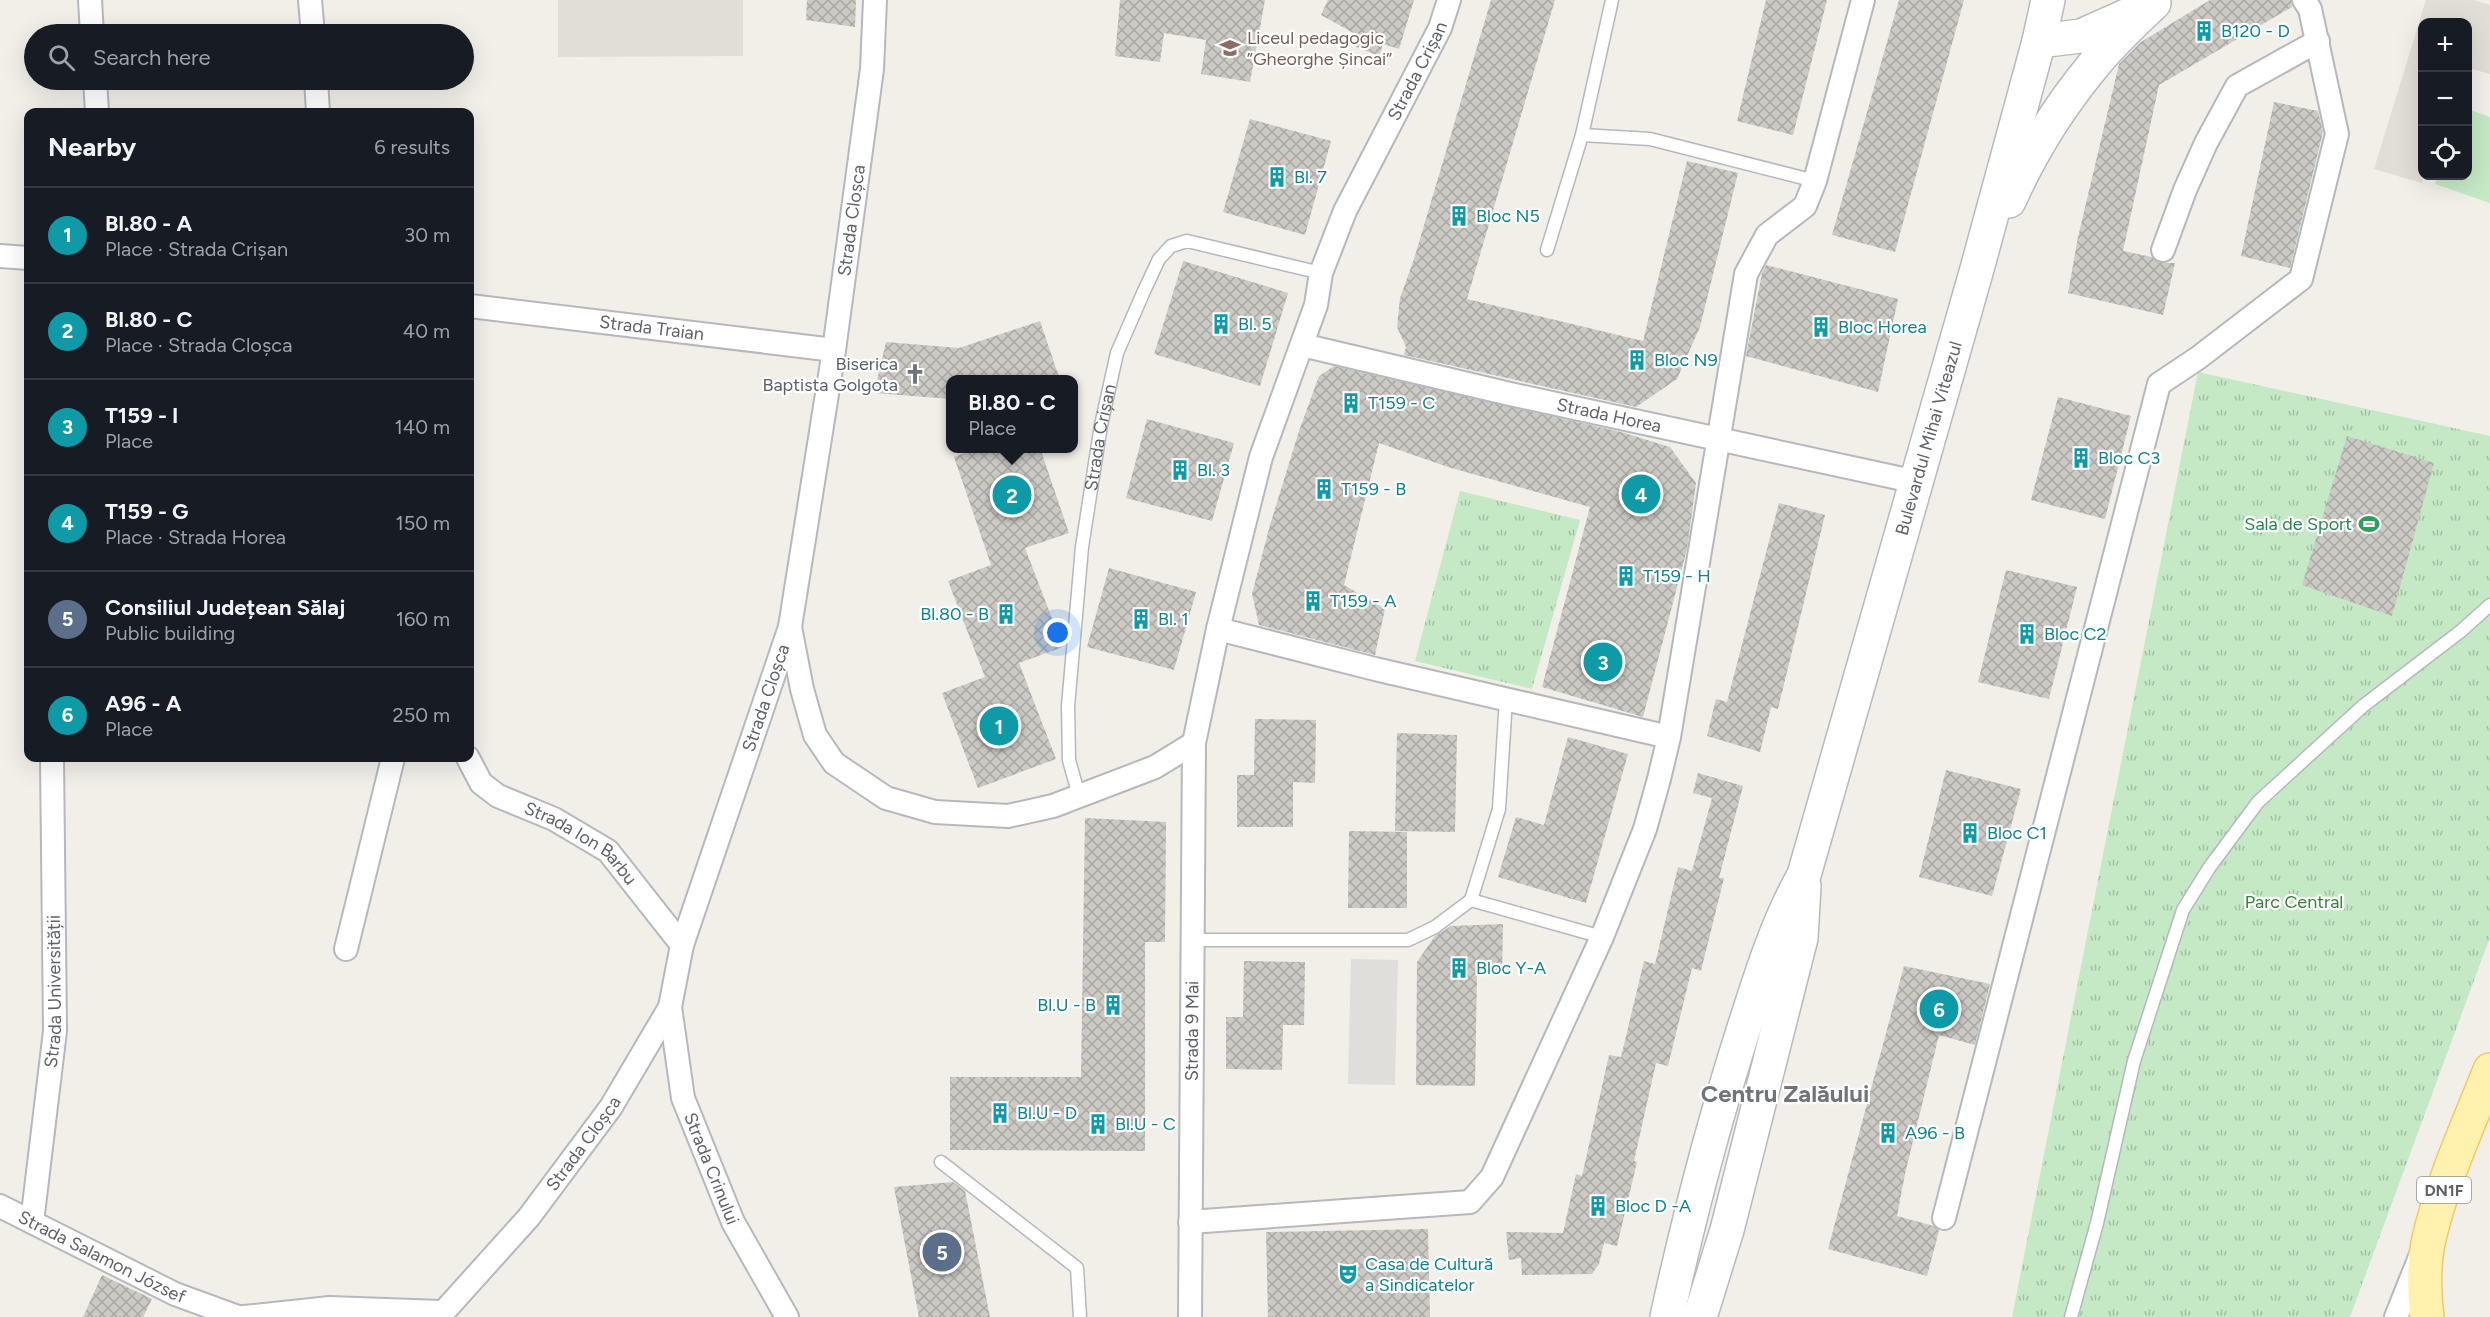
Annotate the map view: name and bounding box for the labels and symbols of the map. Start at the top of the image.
street label: Strada Crișan [1383,19,1452,124]
building icon: B120 - D [2192,19,2216,43]
place label: B120 - D [2221,20,2290,42]
place label: Liceul pedagogic ”Gheorghe Șincai” [1247,27,1392,70]
school or university icon: Liceul pedagogic ”Gheorghe Șincai” [1218,36,1242,60]
street label: Strada Cloșca [833,163,870,278]
building icon: Bl. 7 [1265,165,1289,189]
place label: Bl. 7 [1294,166,1327,188]
building icon: Bloc N5 [1447,204,1471,228]
place label: Bloc N5 [1476,205,1540,227]
street label: Strada Traian [598,311,705,345]
building icon: Bl. 5 [1209,312,1233,336]
place label: Bl. 5 [1238,313,1272,335]
building icon: Bloc Horea [1809,315,1833,339]
place label: Bloc Horea [1838,316,1927,338]
street label: Bulevardul Mihai Viteazul [1891,339,1967,538]
building icon: Bloc N9 [1625,348,1649,372]
place label: Bloc N9 [1654,349,1718,371]
place label: Biserica Baptista Golgota [762,353,898,396]
church icon: Biserica Baptista Golgota [903,362,927,386]
street label: Strada Crișan [1080,382,1121,493]
building icon: T159 - C [1339,391,1363,415]
place label: T159 - C [1368,392,1435,414]
street label: Strada Horea [1555,393,1663,437]
building icon: Bloc C3 [2069,446,2093,470]
place label: Bloc C3 [2098,447,2160,469]
building icon: Bl. 3 [1168,458,1192,482]
place label: Bl. 3 [1197,459,1230,481]
pin: 2 [992,472,1032,518]
pin: 4 [1622,472,1660,516]
building icon: T159 - B [1312,477,1336,501]
place label: T159 - B [1341,478,1406,500]
sports icon: Sala de Sport [2357,512,2381,536]
place label: Sala de Sport [2244,513,2352,535]
building icon: T159 - H [1614,564,1638,588]
place label: T159 - H [1643,565,1711,587]
building icon: T159 - A [1301,589,1325,613]
place label: T159 - A [1330,590,1397,612]
building icon: Bl.80 - B [994,602,1018,626]
place label: Bl.80 - B [920,603,989,625]
building icon: Bl. 1 [1129,607,1153,631]
place label: Bl. 1 [1158,608,1189,630]
your location [1043,618,1072,647]
building icon: Bloc C2 [2015,622,2039,646]
place label: Bloc C2 [2044,623,2107,645]
pin: 3 [1584,640,1622,684]
street label: Strada Cloșca [737,641,794,755]
pin: 1 [980,704,1018,748]
street label: Strada Ion Barbu [521,797,641,889]
building icon: Bloc C1 [1958,821,1982,845]
place label: Bloc C1 [1987,822,2047,844]
park label: Parc Central [2245,891,2343,913]
street label: Strada Universității [40,915,66,1069]
building icon: Bloc Y-A [1447,956,1471,980]
place label: Bloc Y-A [1476,957,1546,979]
street label: Strada 9 Mai [1181,981,1203,1081]
pin: 6 [1920,986,1958,1032]
building icon: Bl.U - B [1101,993,1125,1017]
place label: Bl.U - B [1037,994,1096,1016]
district label: Centru Zalăului [1701,1079,1869,1108]
street label: Strada Cloșca [541,1092,626,1195]
building icon: Bl.U - D [988,1101,1012,1125]
place label: Bl.U - D [1017,1102,1077,1124]
street label: Strada Crinului [679,1109,744,1228]
building icon: Bl.U - C [1086,1112,1110,1136]
place label: Bl.U - C [1115,1113,1176,1135]
building icon: A96 - B [1876,1121,1900,1145]
place label: A96 - B [1905,1122,1965,1144]
road number: DN1F [2417,1177,2471,1203]
building icon: Bloc D -A [1586,1194,1610,1218]
place label: Bloc D -A [1615,1195,1691,1217]
street label: Strada Salamon József [14,1206,189,1308]
pin: 5 [922,1230,962,1274]
place label: Casa de Cultură a Sindicatelor [1365,1253,1493,1296]
theatre icon: Casa de Cultură a Sindicatelor [1336,1262,1360,1286]

